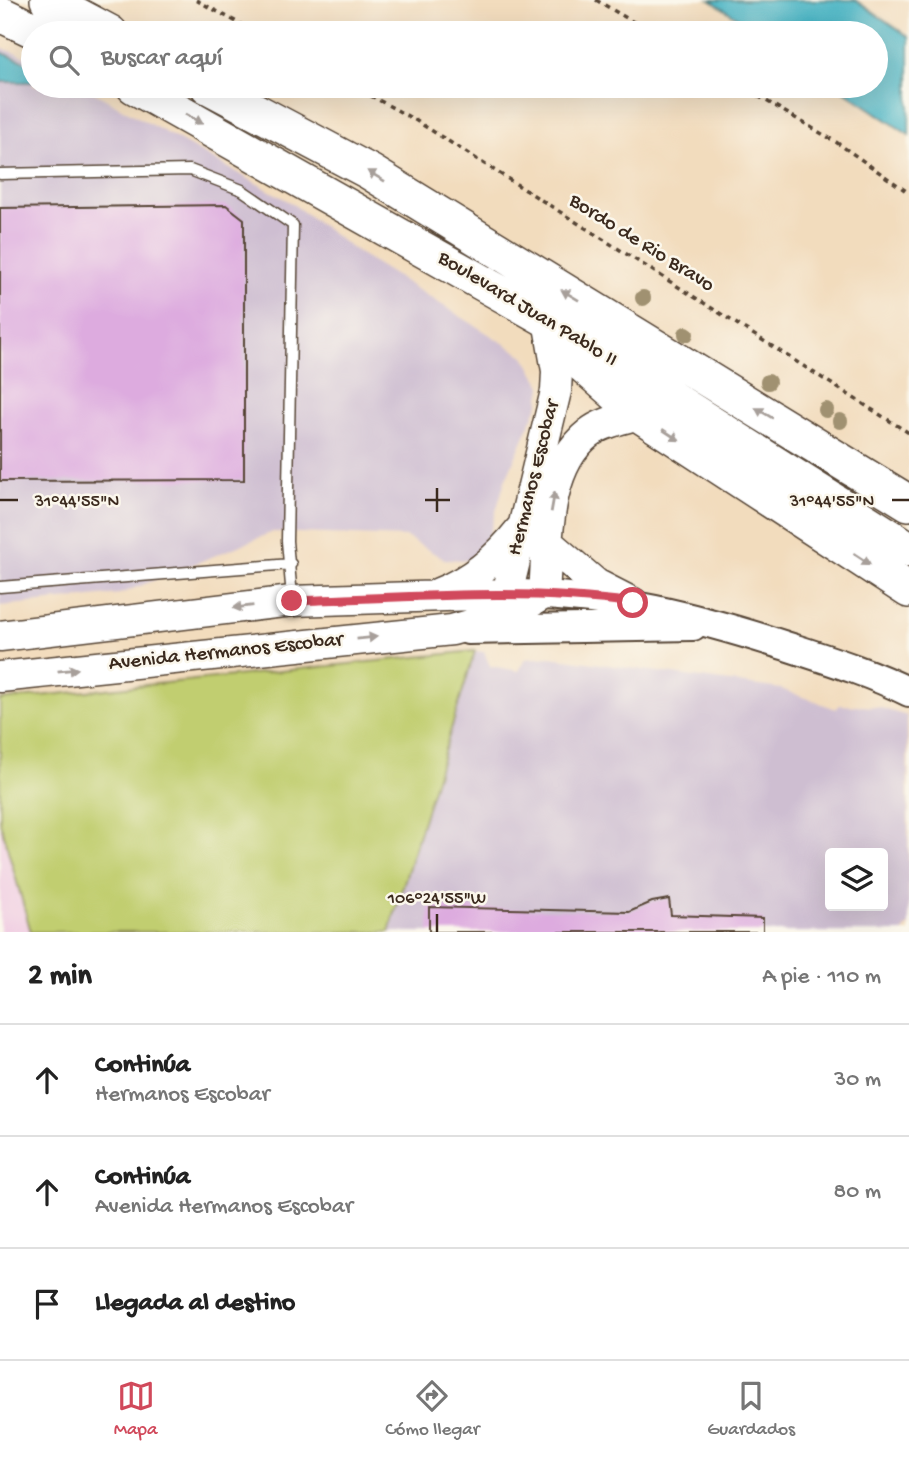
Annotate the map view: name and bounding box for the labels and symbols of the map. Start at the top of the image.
one-way arrow [184,113,204,125]
one-way arrow [366,170,385,183]
street label: Bordo de Rio Bravo [563,189,718,299]
street label: Boulevard Juan Pablo II [432,246,621,374]
one-way arrow [561,288,580,301]
street label: Hermanos Escobar [504,396,567,558]
one-way arrow [755,406,774,419]
one-way arrow [662,428,680,442]
one-way arrow [548,491,559,513]
text: 31°44'55"N [34,492,119,513]
text: 31°44'55"N [789,492,874,513]
one-way arrow [852,552,871,565]
route end [276,585,307,616]
route start [617,587,648,618]
one-way arrow [232,601,254,612]
street label: Avenida Hermanos Escobar [108,628,346,678]
one-way arrow [356,633,378,644]
one-way arrow [57,664,79,675]
text: 106°24'55"W [387,889,486,910]

